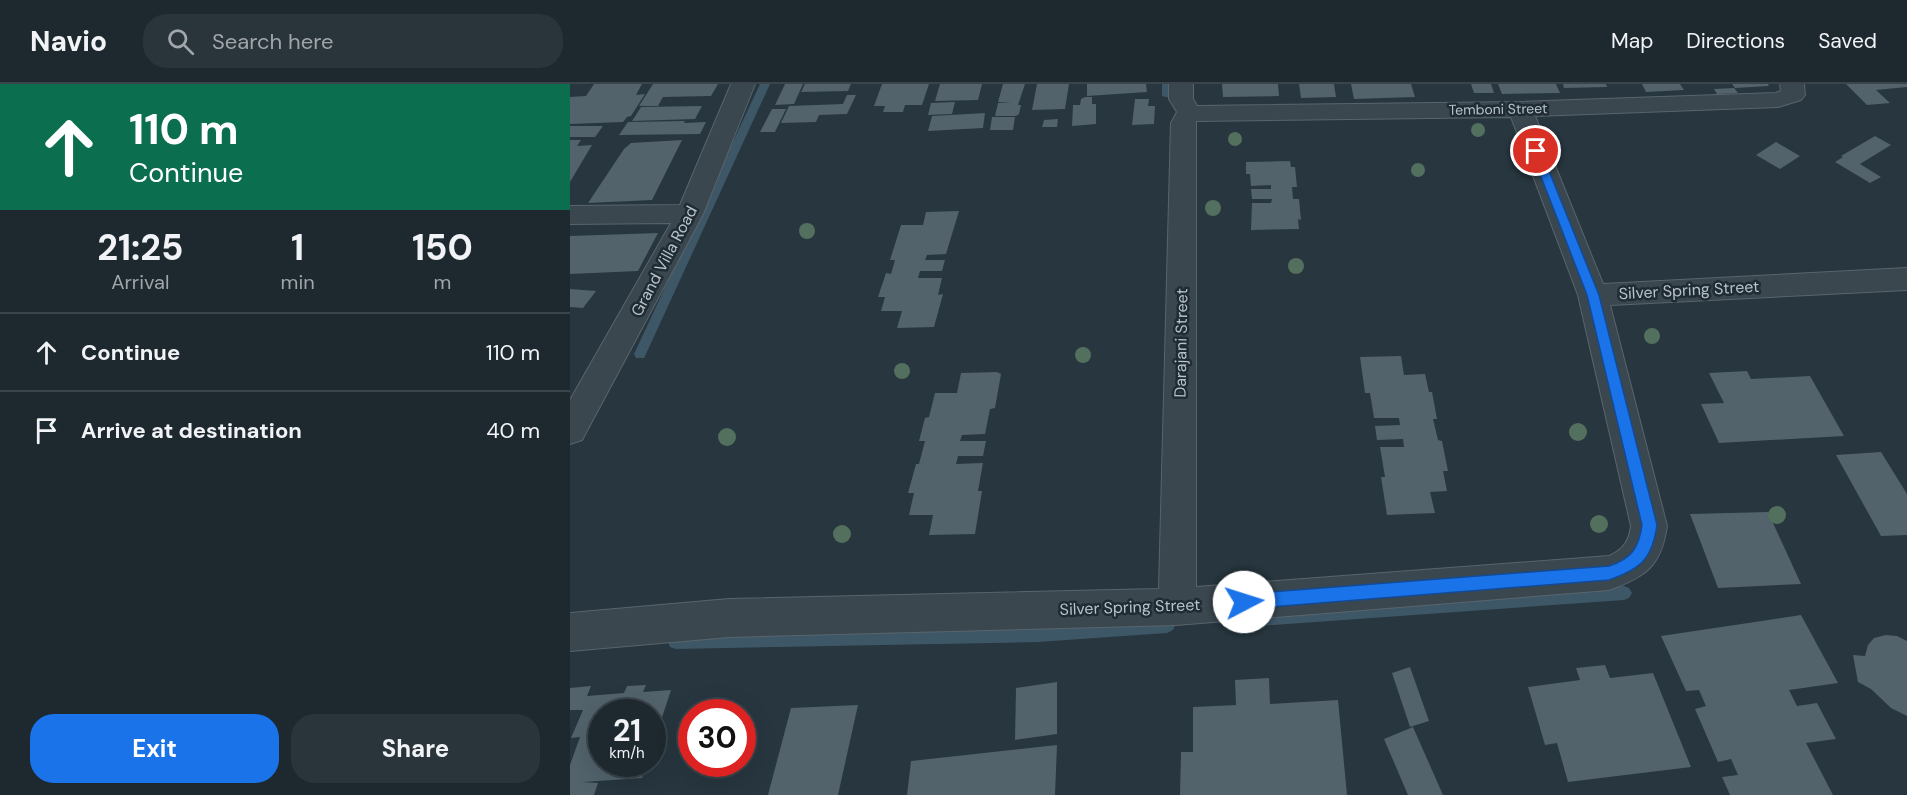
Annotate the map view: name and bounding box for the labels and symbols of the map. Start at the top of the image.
street label: Temboni Street [1448,99,1548,119]
pin [1510,125,1561,176]
street label: Grand Villa Road [626,202,702,320]
street label: Silver Spring Street [1618,276,1760,304]
street label: Darajani Street [1170,288,1192,398]
position arrow [1212,570,1276,634]
street label: Silver Spring Street [1059,594,1201,620]
speed limit sign: 30 [678,699,756,777]

